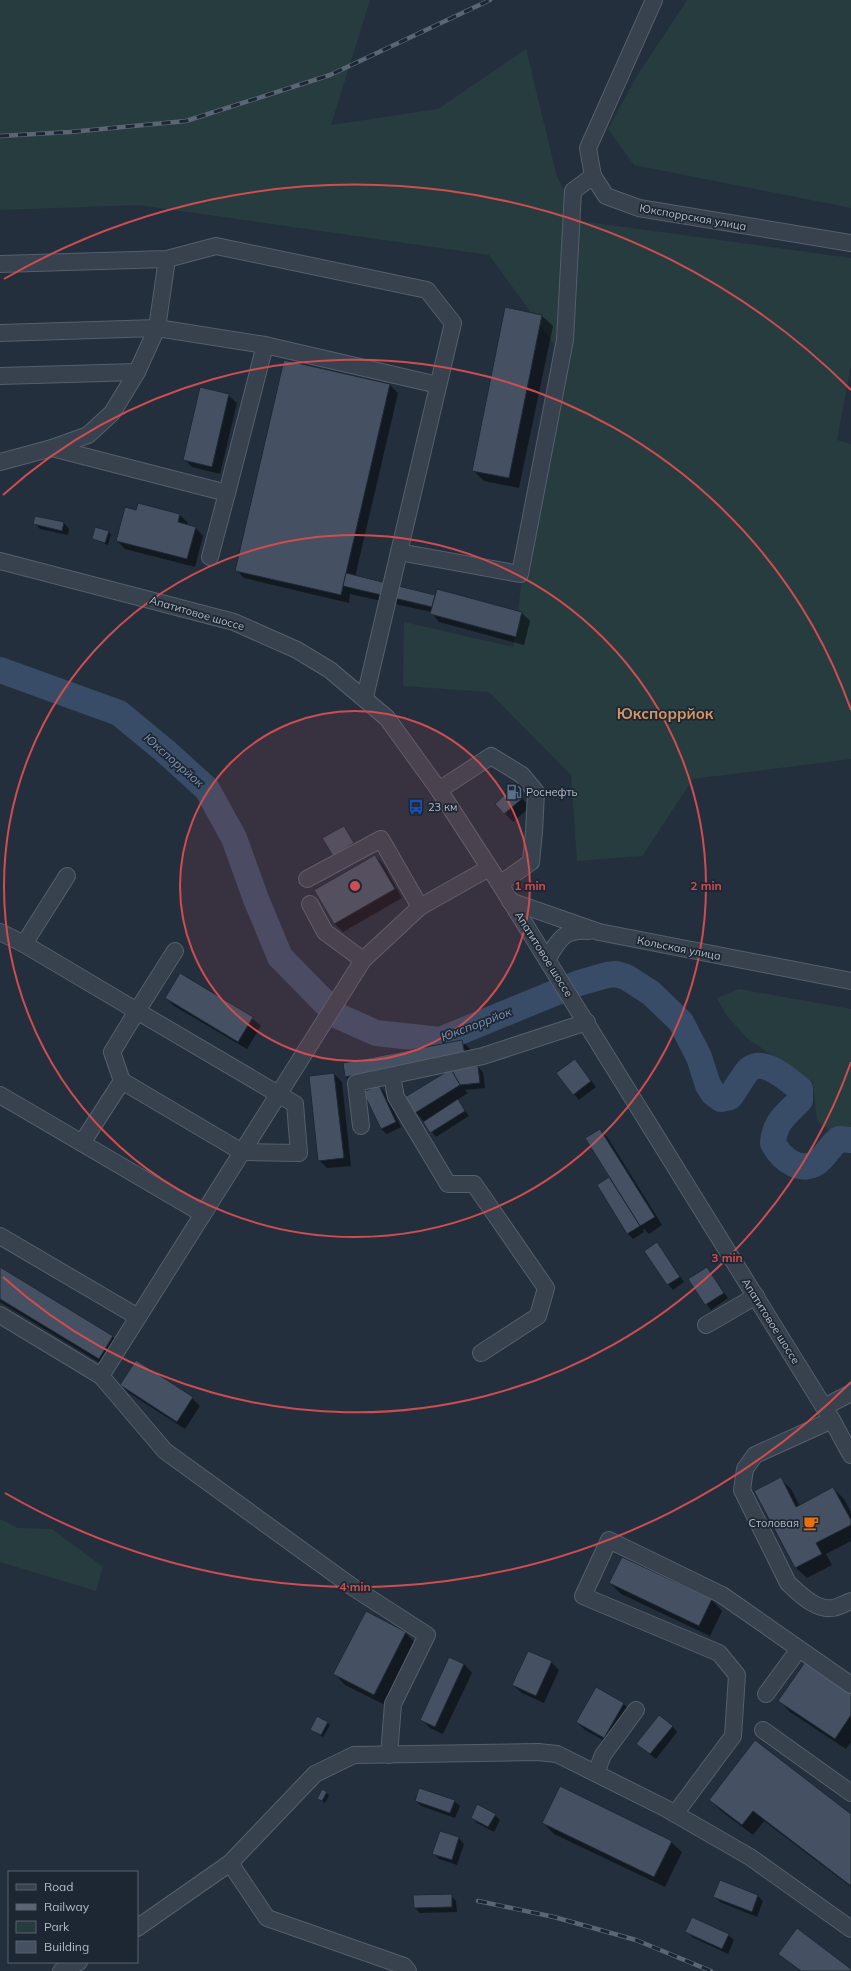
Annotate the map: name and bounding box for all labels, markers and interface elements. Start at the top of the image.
street label: Юкспоррская улица [638,201,748,233]
street label: Апатитовое шоссе [148,593,246,633]
district label: Юкспоррйок [617,704,714,723]
water label: Юкспоррйок [141,730,207,790]
fuel station icon: Роснефть [505,783,523,801]
place label: Роснефть [526,785,578,799]
bus stop icon: 23 км [407,798,425,816]
place label: 23 км [428,800,457,814]
text: 1 min [514,878,546,893]
text: 2 min [690,878,722,893]
centre of rings [348,879,362,893]
street label: Апатитовое шоссе [512,909,576,999]
street label: Кольская улица [636,933,722,963]
water label: Юкспоррйок [439,1003,514,1044]
text: 3 min [711,1250,743,1265]
street label: Апатитовое шоссе [739,1276,803,1366]
cafe icon: Столовая [802,1514,820,1532]
place label: Столовая [748,1516,799,1530]
text: 4 min [339,1579,371,1594]
legend [8,1871,138,1963]
text: Road [44,1879,73,1894]
text: Railway [44,1899,90,1914]
text: Park [44,1919,70,1934]
text: Building [44,1939,89,1954]

